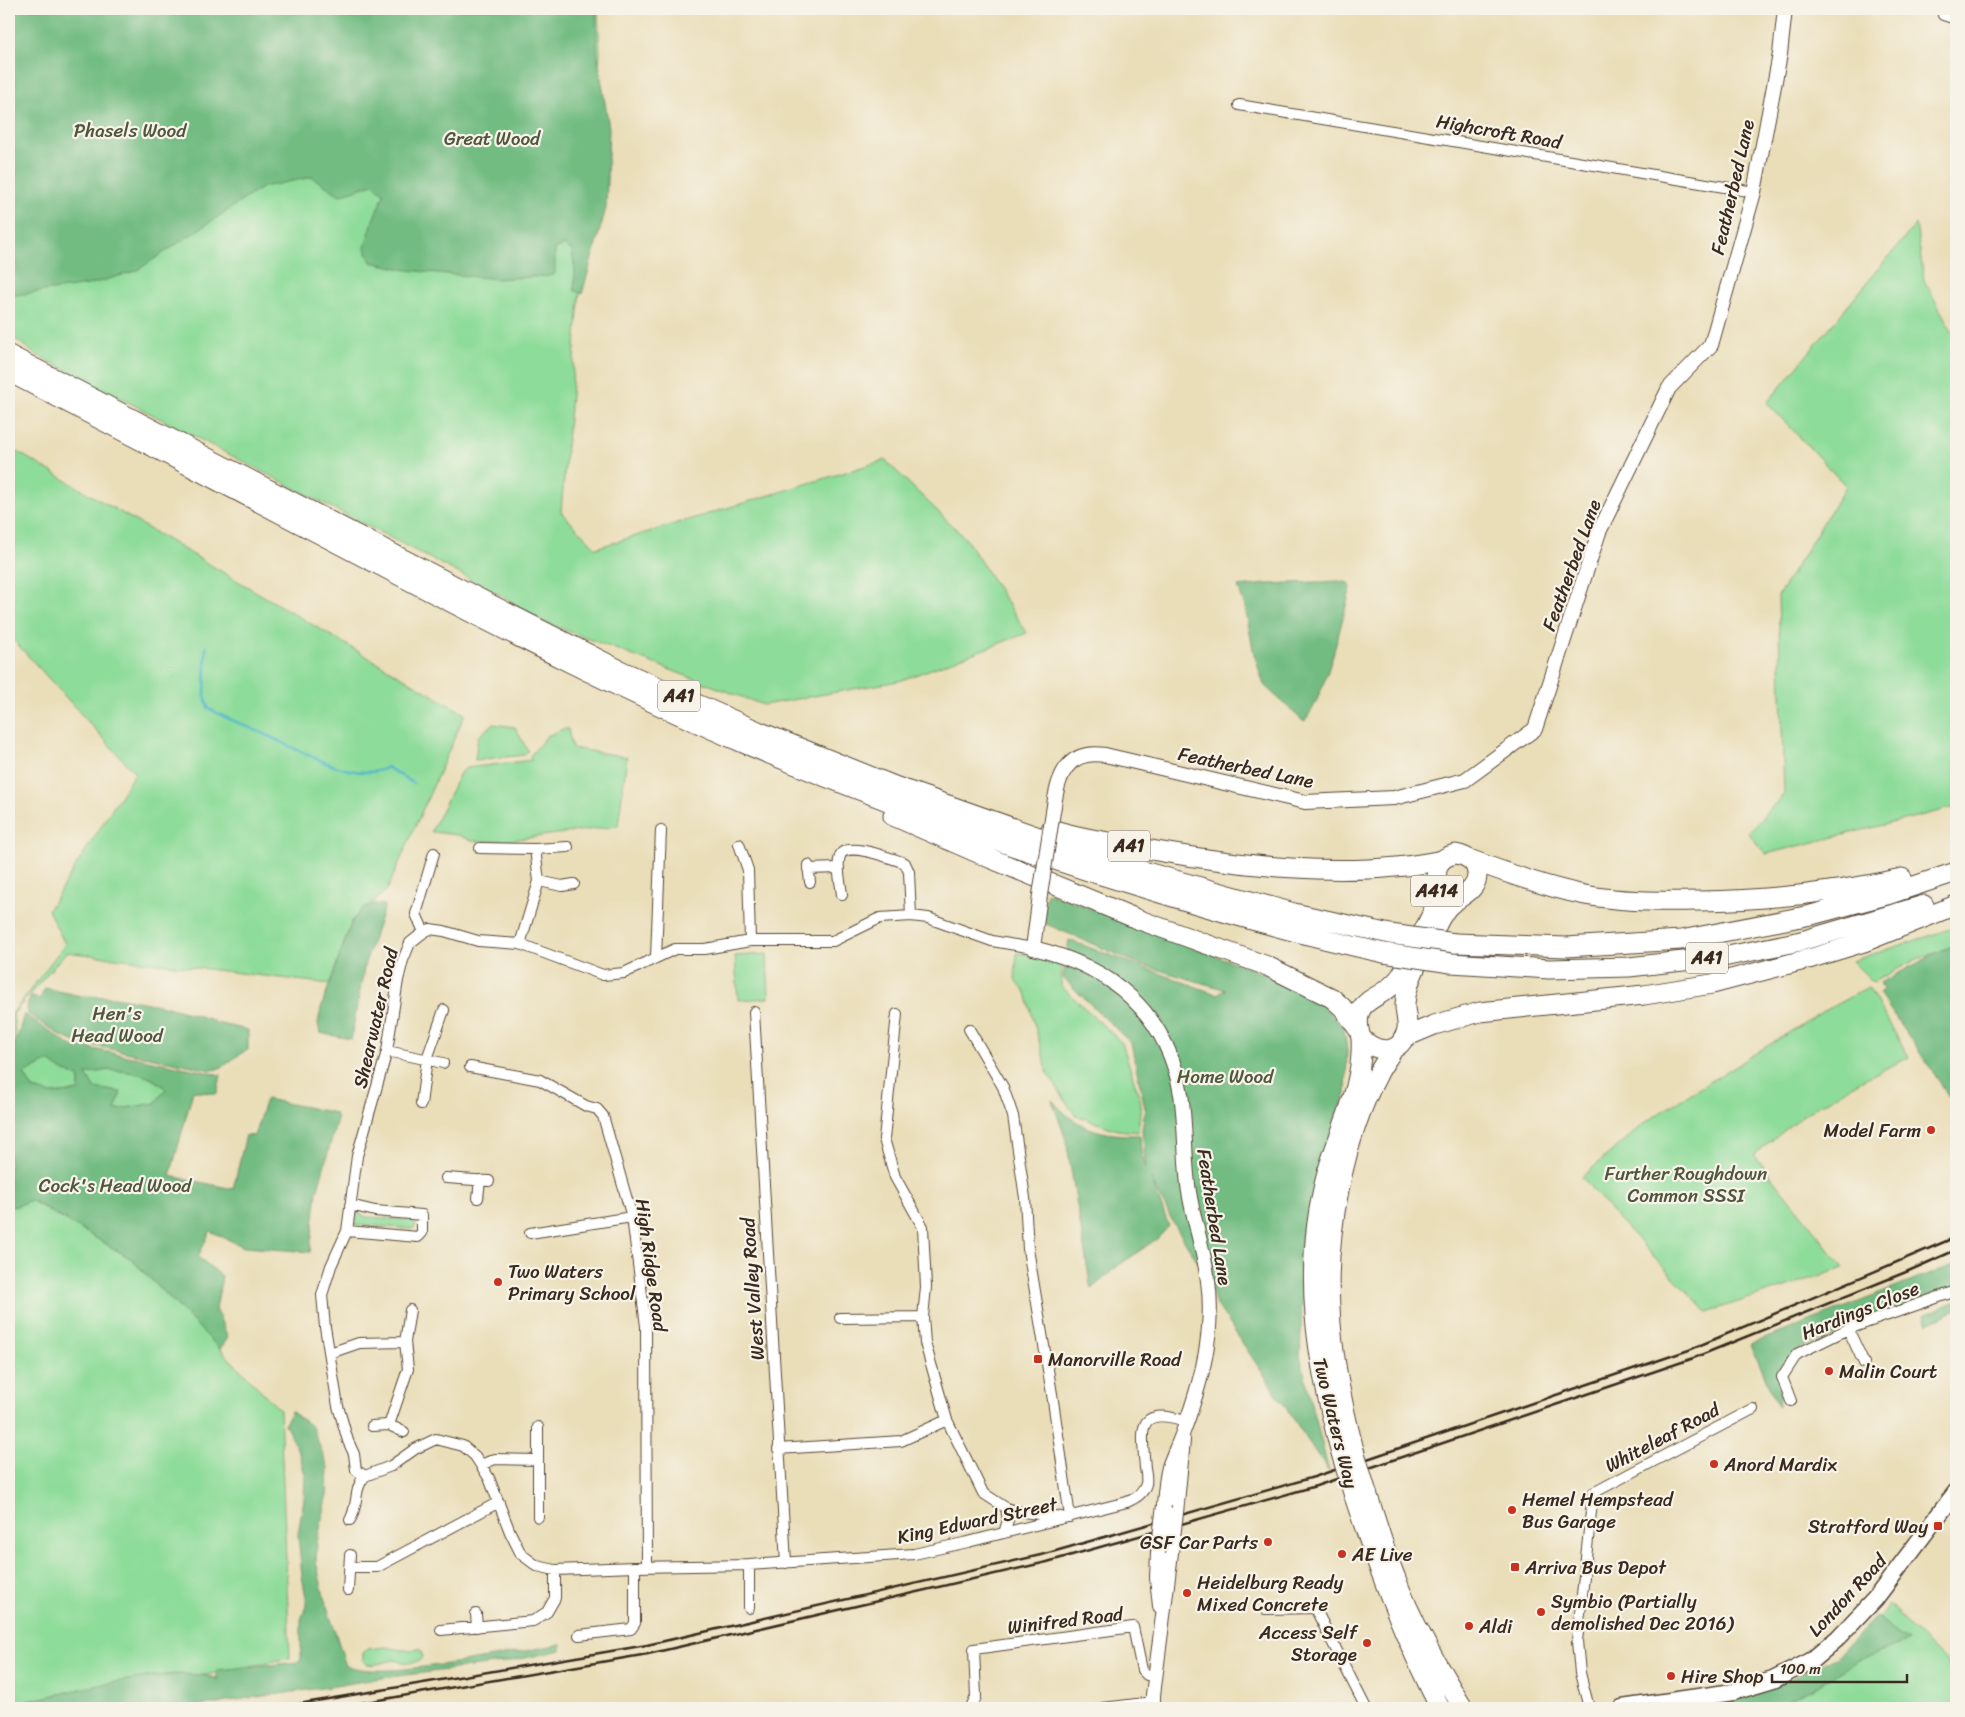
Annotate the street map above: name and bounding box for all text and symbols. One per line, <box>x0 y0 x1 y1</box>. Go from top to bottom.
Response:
street label: Highcroft Road <box>1434 104 1566 159</box>
park label: Phasels Wood <box>74 114 187 147</box>
street label: Featherbed Lane <box>1701 116 1764 258</box>
park label: Great Wood <box>444 122 542 155</box>
street label: Featherbed Lane <box>1532 495 1611 636</box>
road number: A41 <box>658 680 700 711</box>
street label: Featherbed Lane <box>1175 737 1317 798</box>
road number: A41 <box>1108 830 1150 861</box>
road number: A414 <box>1411 876 1463 906</box>
road number: A41 <box>1686 942 1728 974</box>
street label: Shearwater Road <box>343 943 408 1092</box>
park label: Hen's Head Wood <box>71 997 164 1052</box>
park label: Home Wood <box>1177 1060 1274 1093</box>
place label: Model Farm <box>1823 1114 1921 1147</box>
marker: Model Farm <box>1925 1124 1937 1136</box>
street label: Featherbed Lane <box>1187 1146 1242 1288</box>
park label: Further Roughdown Common SSSI <box>1605 1157 1767 1212</box>
park label: Cock's Head Wood <box>39 1169 192 1202</box>
street label: High Ridge Road <box>626 1196 677 1335</box>
street label: West Valley Road <box>731 1215 774 1361</box>
place label: Two Waters Primary School <box>508 1255 636 1310</box>
street label: Hardings Close <box>1796 1272 1925 1349</box>
marker: Two Waters Primary School <box>492 1276 504 1288</box>
place label: Manorville Road <box>1048 1343 1183 1376</box>
marker: Manorville Road <box>1032 1353 1044 1365</box>
street label: Two Waters Way <box>1303 1354 1368 1492</box>
place label: Malin Court <box>1839 1355 1937 1388</box>
marker: Malin Court <box>1823 1365 1835 1377</box>
street label: Whiteleaf Road <box>1599 1393 1727 1482</box>
place label: Anord Mardix <box>1723 1448 1837 1481</box>
marker: Anord Mardix <box>1708 1458 1720 1470</box>
place label: Hemel Hempstead Bus Garage <box>1522 1483 1675 1538</box>
street label: King Edward Street <box>894 1487 1061 1554</box>
marker: Hemel Hempstead Bus Garage <box>1506 1504 1518 1516</box>
place label: Stratford Way <box>1808 1510 1928 1543</box>
marker: Stratford Way <box>1932 1520 1944 1532</box>
place label: GSF Car Parts <box>1140 1526 1258 1559</box>
marker: GSF Car Parts <box>1262 1536 1274 1548</box>
place label: AE Live <box>1351 1538 1413 1571</box>
street label: London Road <box>1800 1545 1896 1645</box>
marker: AE Live <box>1336 1548 1348 1560</box>
place label: Arriva Bus Depot <box>1524 1551 1667 1584</box>
marker: Arriva Bus Depot <box>1509 1561 1521 1573</box>
place label: Heidelburg Ready Mixed Concrete <box>1197 1566 1344 1621</box>
place label: Symbio (Partially demolished Dec 2016) <box>1551 1585 1735 1640</box>
marker: Heidelburg Ready Mixed Concrete <box>1181 1587 1193 1599</box>
street label: Winifred Road <box>1005 1597 1126 1644</box>
marker: Symbio (Partially demolished Dec 2016) <box>1535 1606 1547 1618</box>
place label: Aldi <box>1478 1610 1513 1643</box>
place label: Access Self Storage <box>1258 1616 1359 1671</box>
marker: Aldi <box>1463 1620 1475 1632</box>
marker: Access Self Storage <box>1361 1637 1373 1649</box>
scale bar <box>1772 1652 1908 1684</box>
text: 100 m <box>1780 1656 1821 1682</box>
place label: Hire Shop <box>1681 1660 1764 1693</box>
marker: Hire Shop <box>1665 1670 1677 1682</box>

